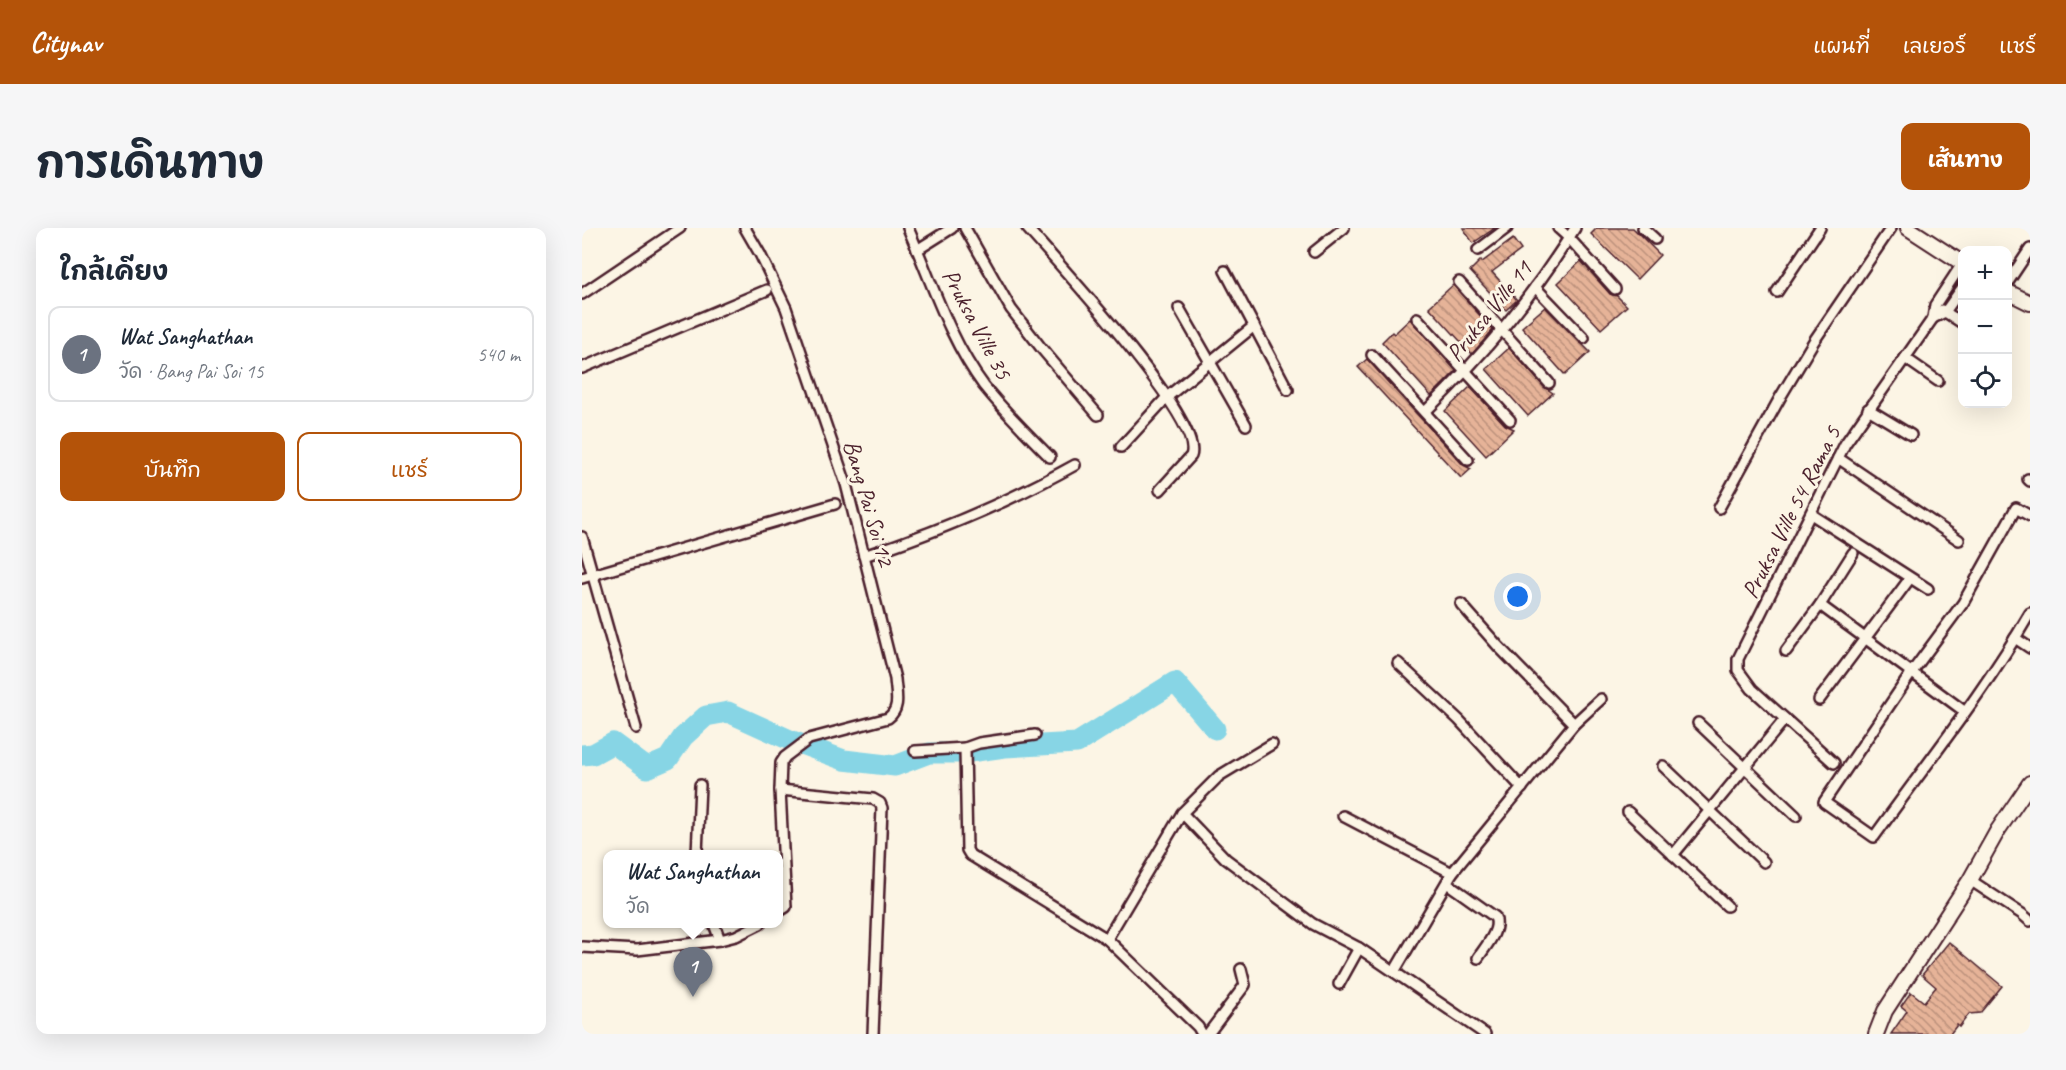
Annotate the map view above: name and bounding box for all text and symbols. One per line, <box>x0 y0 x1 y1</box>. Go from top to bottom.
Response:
text: Citynav <box>30 25 101 60</box>
text: แผนที่ <box>1813 33 1870 59</box>
text: เลเยอร์ <box>1903 33 1966 59</box>
text: แชร์ <box>1999 33 2036 59</box>
button: เส้นทาง <box>1901 123 2030 190</box>
text: การเดินทาง <box>36 137 264 190</box>
map controls <box>1958 246 2012 408</box>
button: + <box>1958 246 2012 300</box>
street label: Pruksa Ville 11 <box>1439 254 1539 367</box>
text: ใกล้เคียง <box>60 255 168 288</box>
street label: Pruksa Ville 35 <box>935 264 1019 385</box>
button: − <box>1958 300 2012 354</box>
text: Wat Sanghathan <box>119 323 252 351</box>
text: 1 <box>77 342 86 367</box>
text: 540 m <box>477 342 520 367</box>
button: locate <box>1958 354 2012 408</box>
text: วัด · Bang Pai Soi 15 <box>119 359 263 384</box>
street label: Pruksa Ville 54 Rama 5 <box>1735 420 1848 603</box>
button: บันทึก <box>60 432 285 501</box>
button: แชร์ <box>297 432 522 501</box>
street label: Bang Pai Soi 12 <box>837 437 902 571</box>
your location <box>1503 582 1532 611</box>
popup <box>603 850 783 928</box>
text: Wat Sanghathan <box>626 858 760 886</box>
text: วัด <box>626 894 650 919</box>
pin: 1 <box>674 948 712 997</box>

